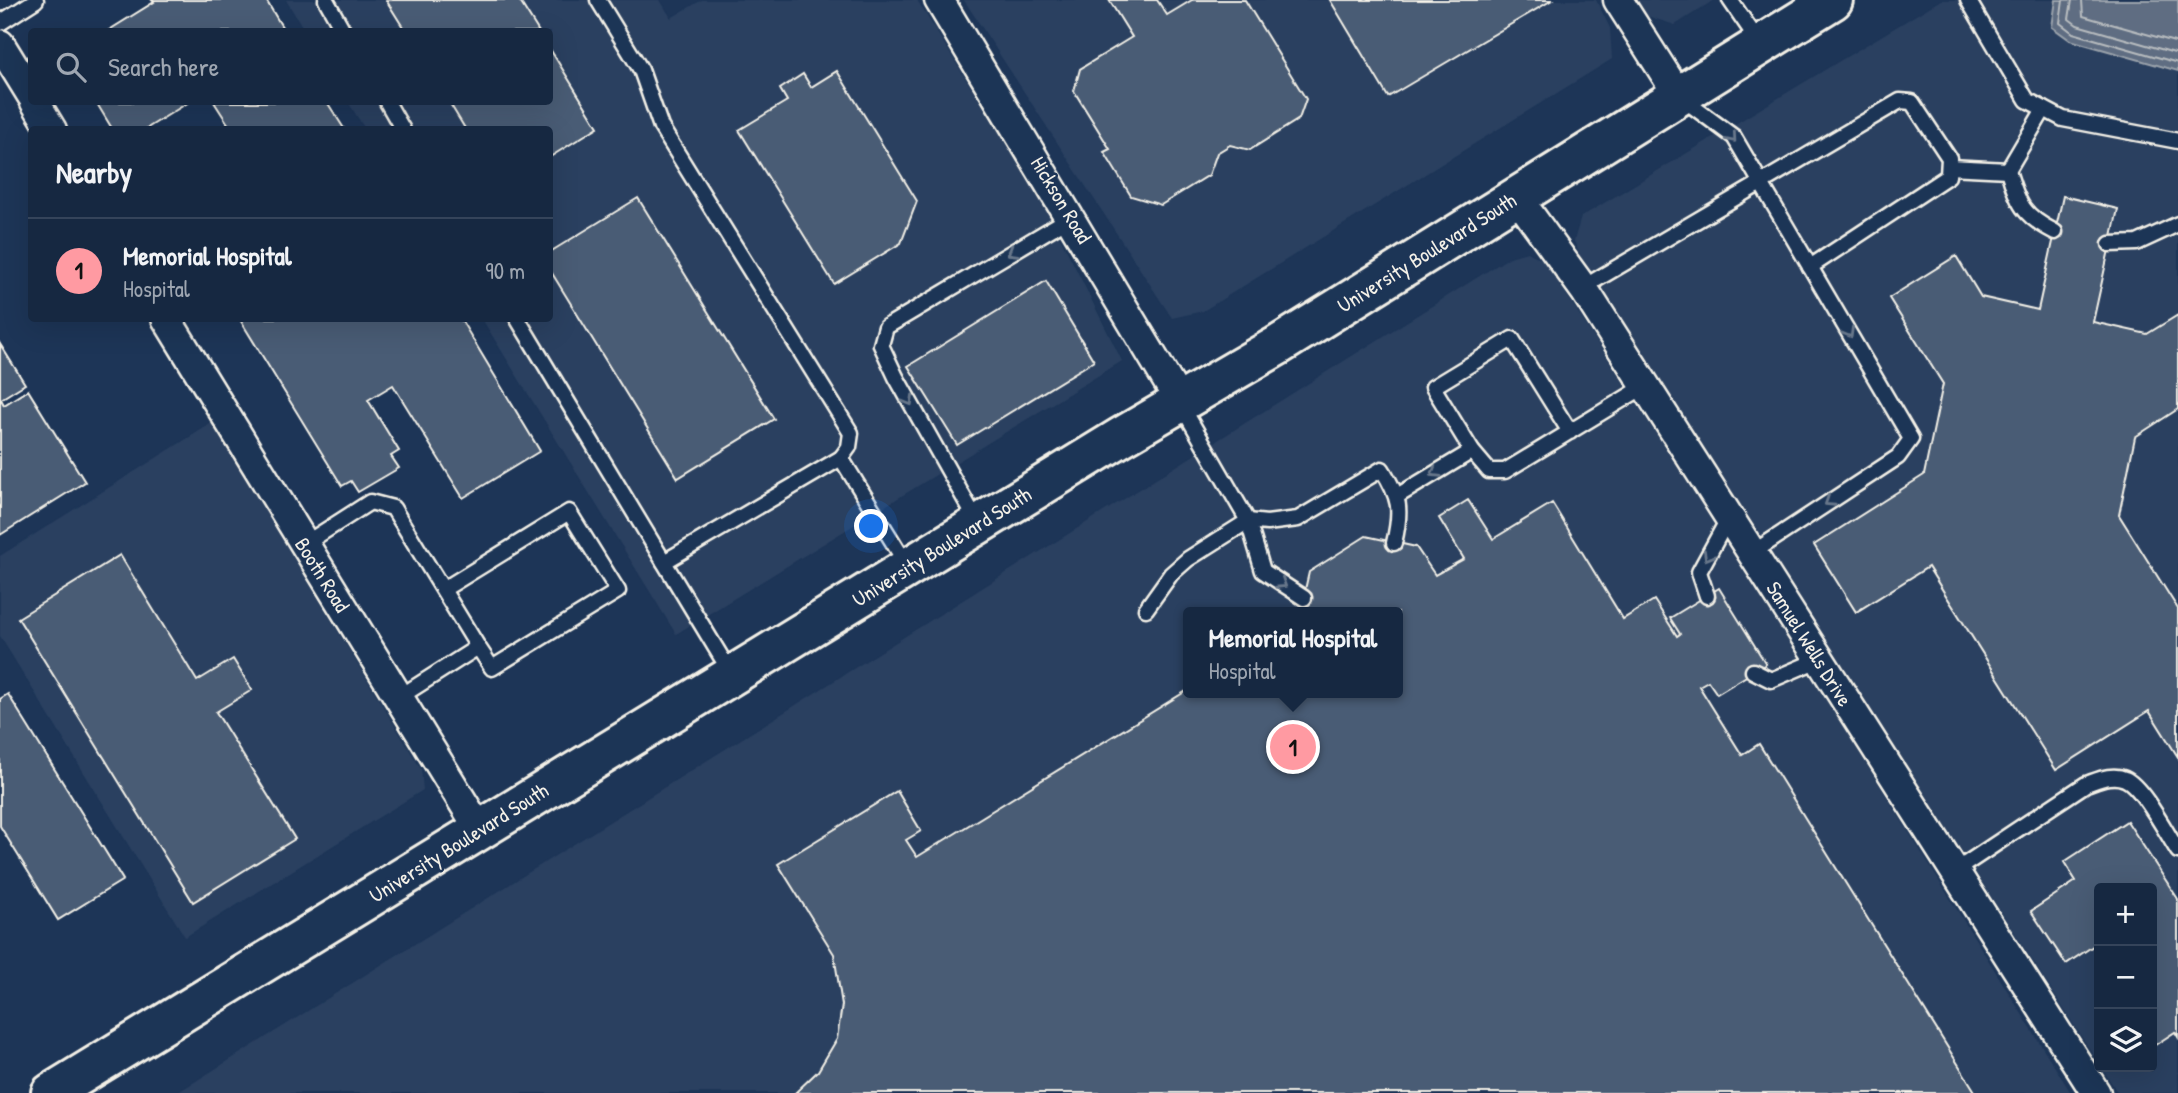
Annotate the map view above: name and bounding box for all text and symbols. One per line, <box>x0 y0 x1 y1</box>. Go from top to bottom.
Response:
search box <box>28 28 553 105</box>
icon: search <box>52 48 90 86</box>
text: Search here <box>108 49 219 84</box>
one-way arrow <box>1724 130 1736 143</box>
street label: Hickson Road <box>1024 151 1099 249</box>
text: Nearby <box>56 152 132 192</box>
street label: University Boulevard South <box>1332 186 1522 319</box>
text: Memorial Hospital <box>123 238 292 273</box>
one-way arrow <box>1007 243 1020 256</box>
text: 1 <box>75 255 83 286</box>
text: 90 m <box>485 255 525 286</box>
text: Hospital <box>123 273 190 304</box>
one-way arrow <box>1841 325 1854 338</box>
one-way arrow <box>901 393 914 406</box>
one-way arrow <box>1430 464 1443 477</box>
street label: University Boulevard South <box>847 480 1037 613</box>
one-way arrow <box>1824 494 1837 506</box>
your location <box>854 509 888 543</box>
street label: Booth Road <box>288 532 357 618</box>
one-way arrow <box>1703 548 1716 561</box>
one-way arrow <box>1274 575 1287 588</box>
street label: Samuel Wells Drive <box>1759 576 1859 712</box>
popup <box>1183 607 1403 698</box>
text: Memorial Hospital <box>1209 620 1377 655</box>
text: Hospital <box>1209 655 1276 686</box>
pin: 1 <box>1270 721 1316 773</box>
street label: University Boulevard South <box>364 776 554 909</box>
map controls <box>2094 883 2157 1072</box>
button: + <box>2094 883 2157 946</box>
button: − <box>2094 946 2157 1009</box>
button: layers <box>2094 1009 2157 1072</box>

